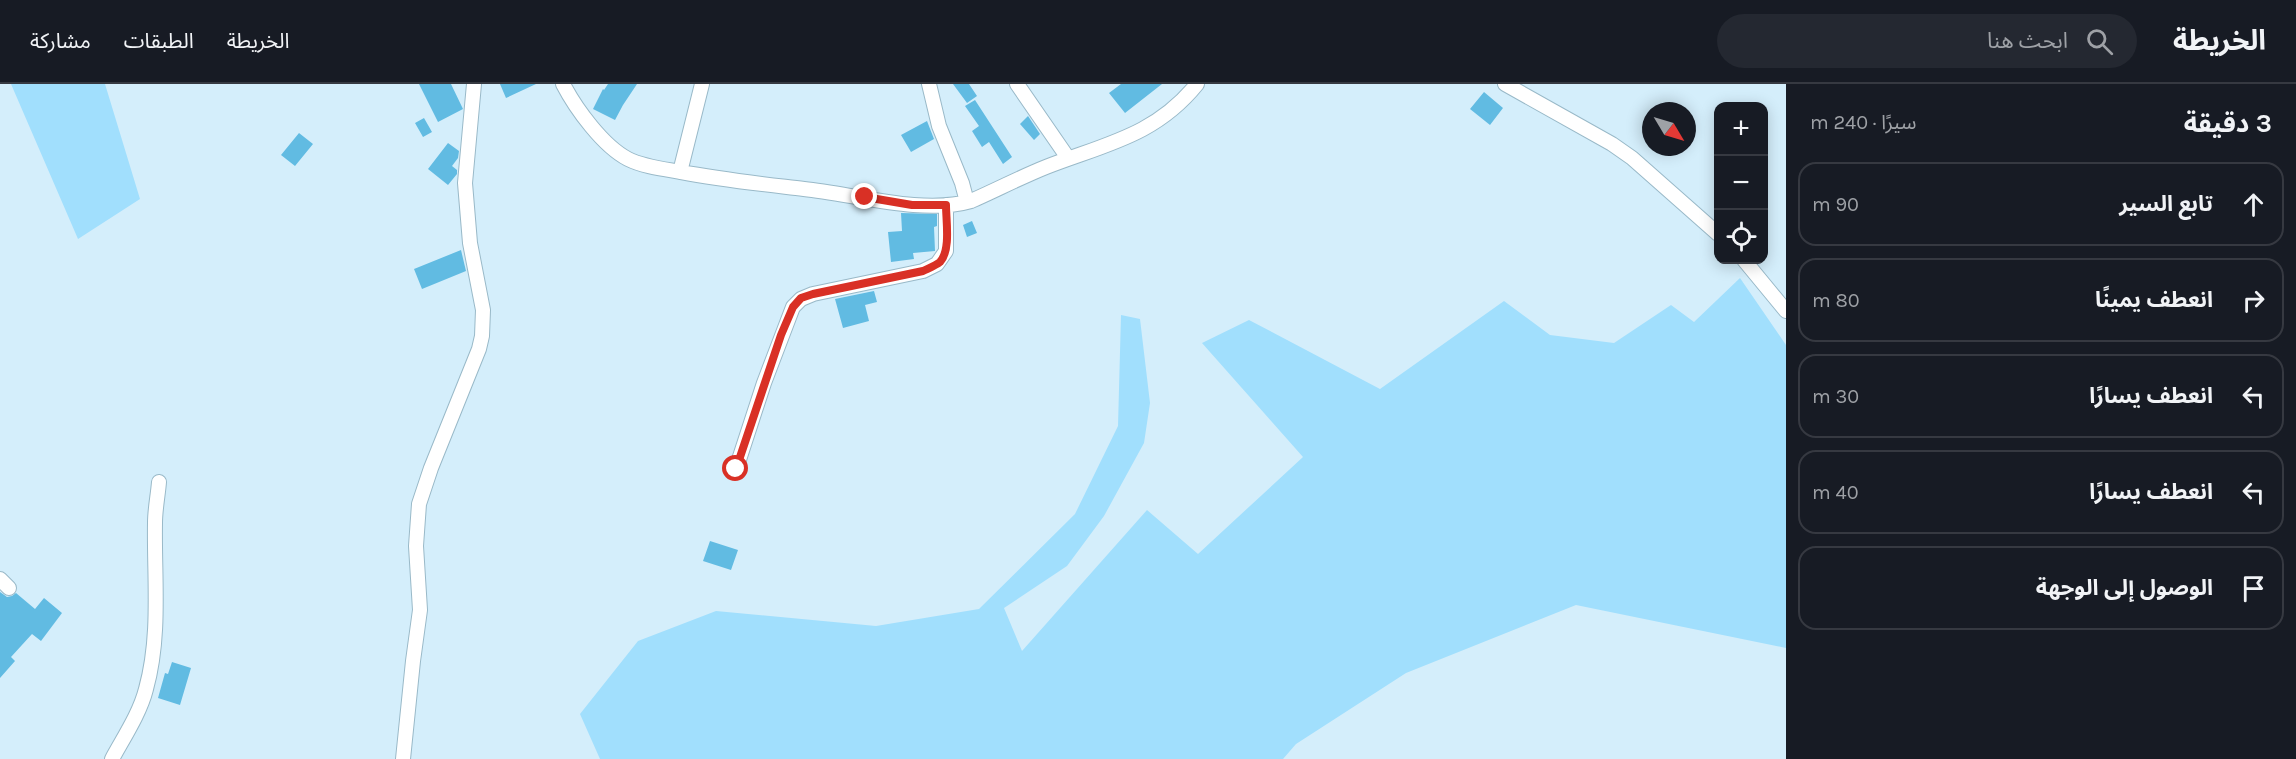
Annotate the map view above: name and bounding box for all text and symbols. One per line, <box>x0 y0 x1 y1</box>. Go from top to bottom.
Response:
search box <box>1717 14 2137 68</box>
text: الخريطة <box>2173 24 2266 57</box>
icon: search <box>2083 25 2116 58</box>
text: ابحث هنا <box>1987 28 2068 54</box>
text: مشاركة <box>30 29 91 53</box>
text: الطبقات <box>124 29 194 53</box>
text: الخريطة <box>227 29 290 53</box>
north arrow <box>1642 102 1696 156</box>
map controls <box>1714 102 1768 264</box>
button: + <box>1714 102 1768 156</box>
text: 3 دقيقة <box>2184 108 2272 139</box>
text: سيرًا · 240 m <box>1810 111 1917 134</box>
button: − <box>1714 156 1768 210</box>
route end <box>851 183 877 209</box>
icon: ahead <box>2237 188 2270 221</box>
text: تابع السير <box>2119 191 2213 217</box>
text: 90 m <box>1812 193 1859 216</box>
button: locate <box>1714 210 1768 264</box>
icon: right <box>2237 284 2270 317</box>
text: انعطف يمينًا <box>2095 287 2213 313</box>
text: 80 m <box>1812 289 1860 312</box>
icon: left <box>2237 380 2270 413</box>
text: انعطف يسارًا <box>2089 383 2213 409</box>
text: 30 m <box>1812 385 1859 408</box>
route start <box>722 455 748 481</box>
icon: left <box>2237 476 2270 509</box>
text: انعطف يسارًا <box>2089 479 2213 505</box>
text: 40 m <box>1812 481 1859 504</box>
icon: arrive <box>2237 572 2270 605</box>
text: الوصول إلى الوجهة <box>2036 575 2213 601</box>

